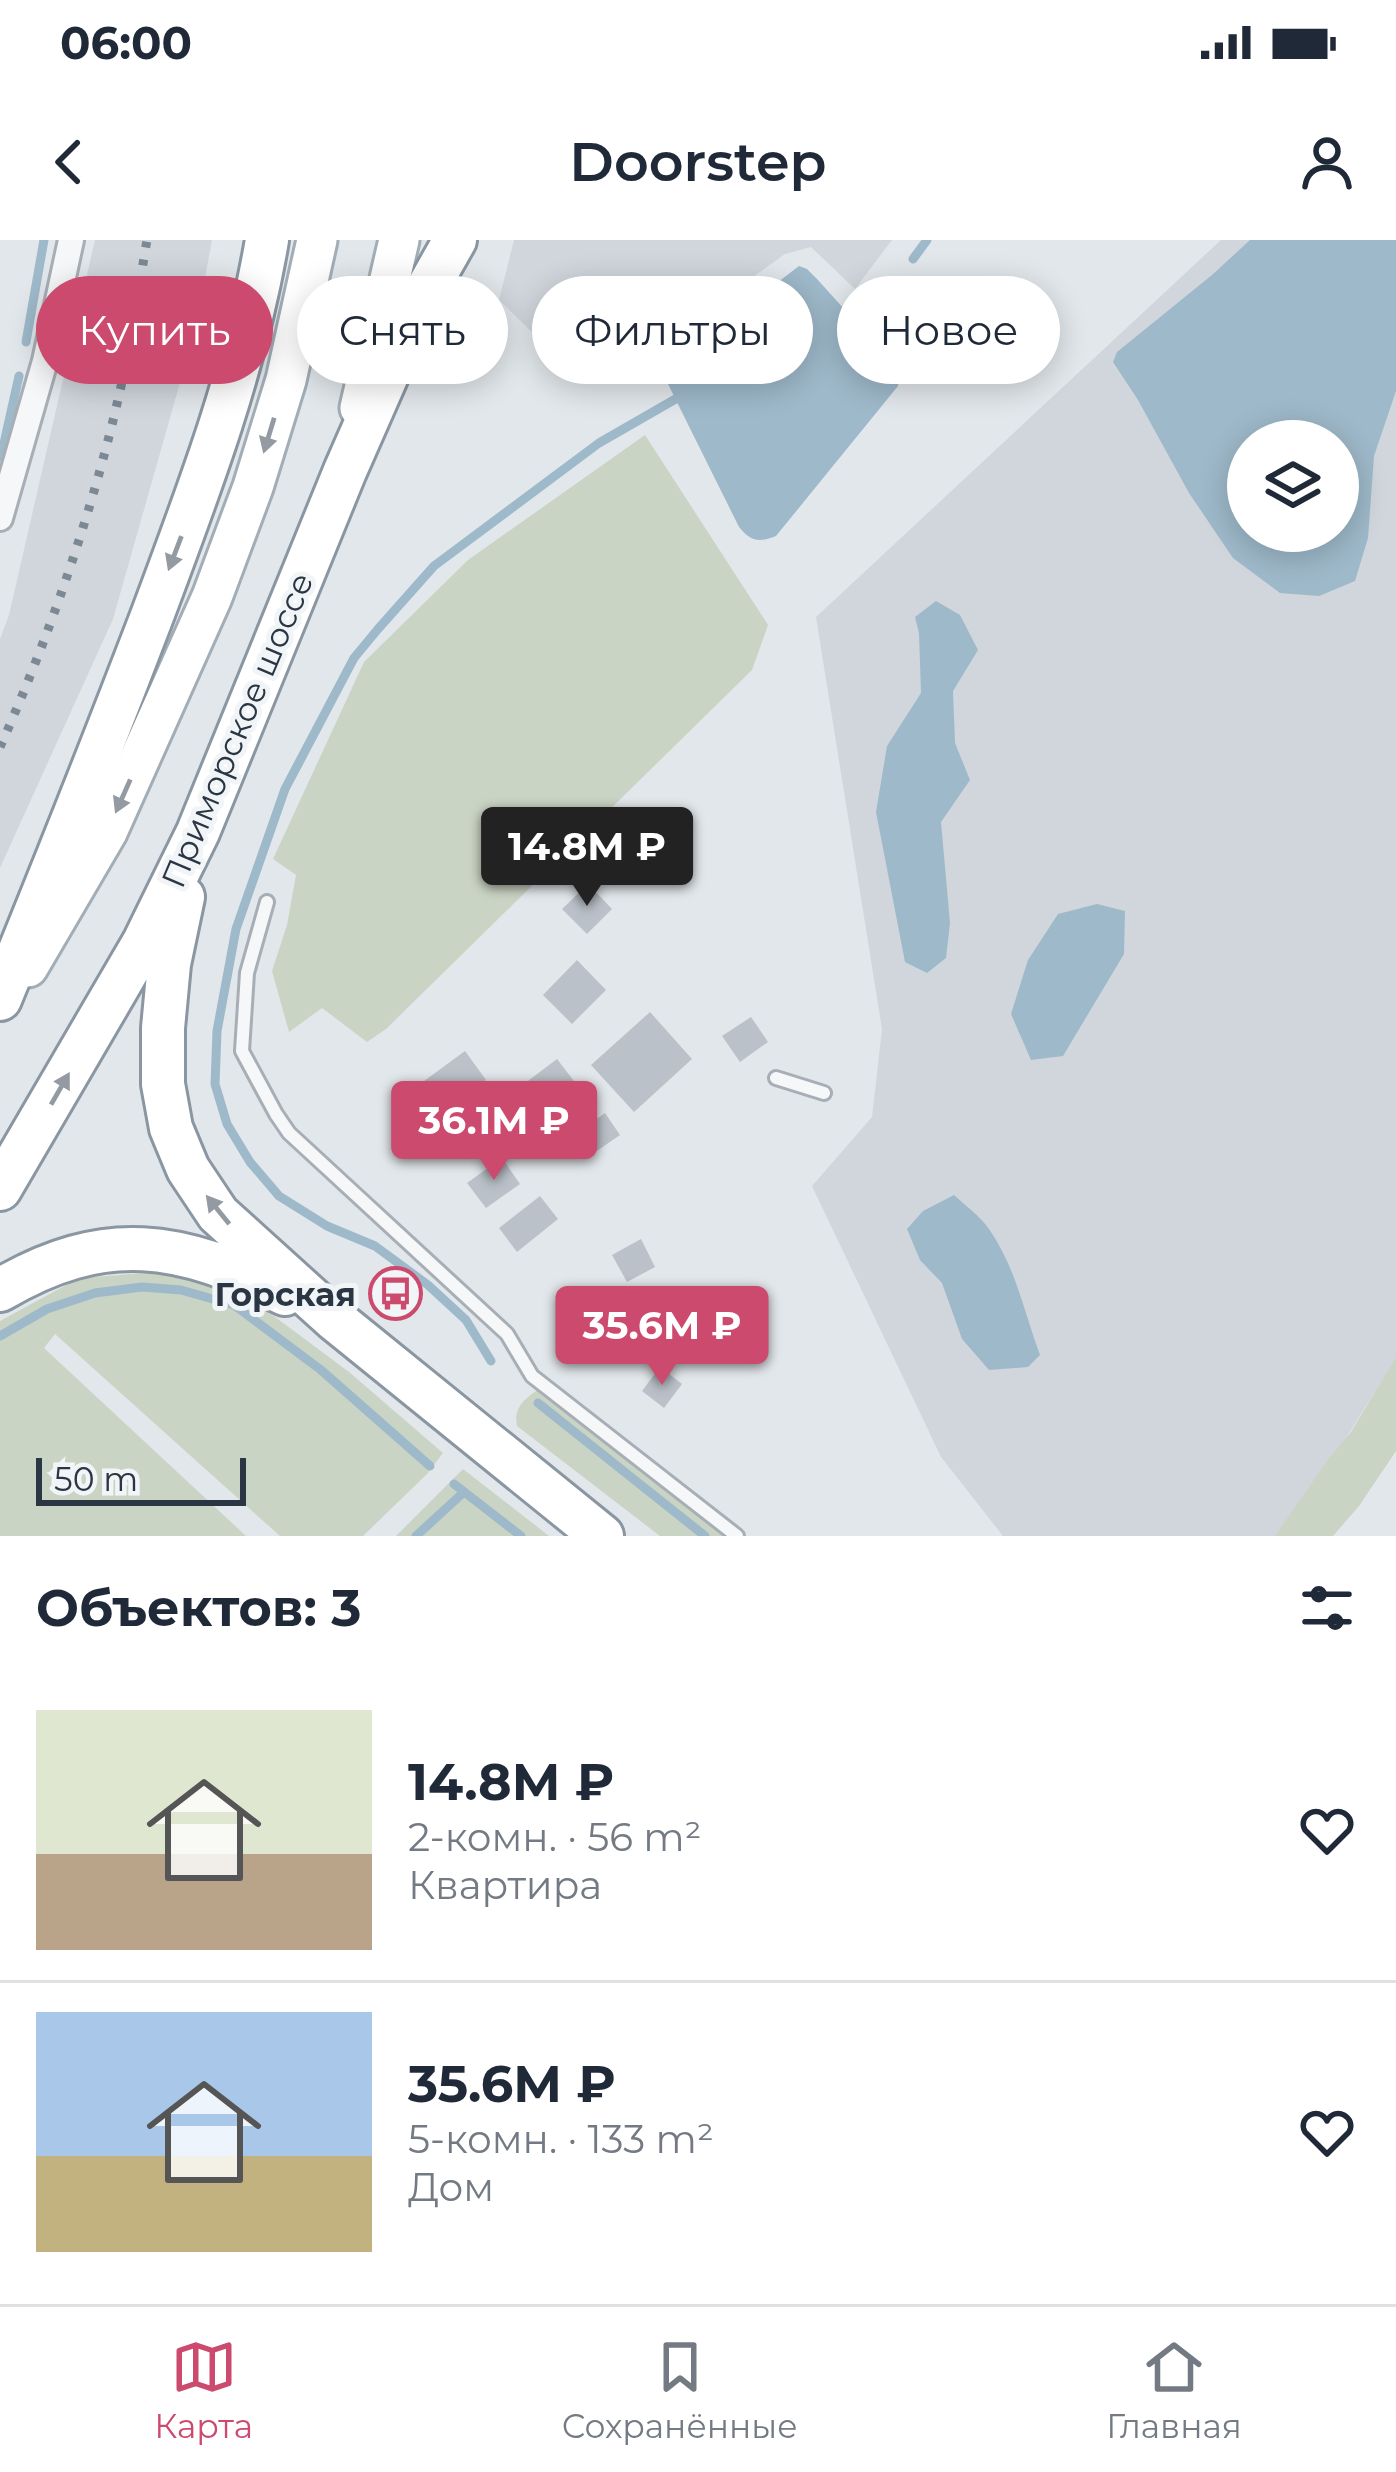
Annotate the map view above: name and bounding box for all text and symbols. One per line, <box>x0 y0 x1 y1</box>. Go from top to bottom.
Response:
text: 06:00 <box>60 15 192 70</box>
icon: back <box>36 129 102 195</box>
text: Doorstep <box>569 129 827 195</box>
icon: person <box>1294 129 1360 195</box>
chip: Купить <box>36 276 273 384</box>
chip: Снять <box>297 276 508 384</box>
chip: Фильтры <box>532 276 813 384</box>
chip: Новое <box>837 276 1060 384</box>
one-way arrow <box>259 417 277 454</box>
map controls <box>1227 420 1359 552</box>
button: layers <box>1227 420 1359 552</box>
one-way arrow <box>165 536 184 572</box>
street label: Приморское шоссе <box>153 567 321 893</box>
one-way arrow <box>113 779 133 814</box>
pin: 14.8M ₽ <box>476 807 698 909</box>
text: 14.8M ₽ <box>508 822 666 870</box>
one-way arrow <box>49 1072 70 1105</box>
pin: 36.1M ₽ <box>383 1081 605 1183</box>
text: 36.1M ₽ <box>418 1096 570 1144</box>
one-way arrow <box>206 1195 231 1226</box>
bus stop icon: Горская <box>367 1266 423 1322</box>
place label: Горская <box>215 1274 356 1314</box>
pin: 35.6M ₽ <box>551 1286 773 1388</box>
text: 35.6M ₽ <box>583 1301 742 1349</box>
scale bar <box>36 1452 246 1505</box>
text: 50 m <box>54 1459 138 1499</box>
icon: filters <box>1294 1575 1360 1641</box>
text: Объектов: 3 <box>36 1577 362 1639</box>
text: 14.8M ₽ <box>408 1751 614 1813</box>
icon: home <box>132 1758 276 1902</box>
icon: heart <box>1294 1797 1360 1863</box>
text: 2-комн. · 56 m² <box>408 1813 701 1861</box>
text: Квартира <box>408 1861 602 1909</box>
text: 35.6M ₽ <box>408 2053 616 2115</box>
icon: home <box>132 2060 276 2204</box>
icon: heart <box>1294 2099 1360 2165</box>
text: 5-комн. · 133 m² <box>408 2115 714 2163</box>
text: Дом <box>408 2163 494 2211</box>
tab: Карта <box>154 2334 253 2446</box>
tab: Сохранённые <box>562 2334 798 2446</box>
tab: Главная <box>1106 2334 1242 2446</box>

